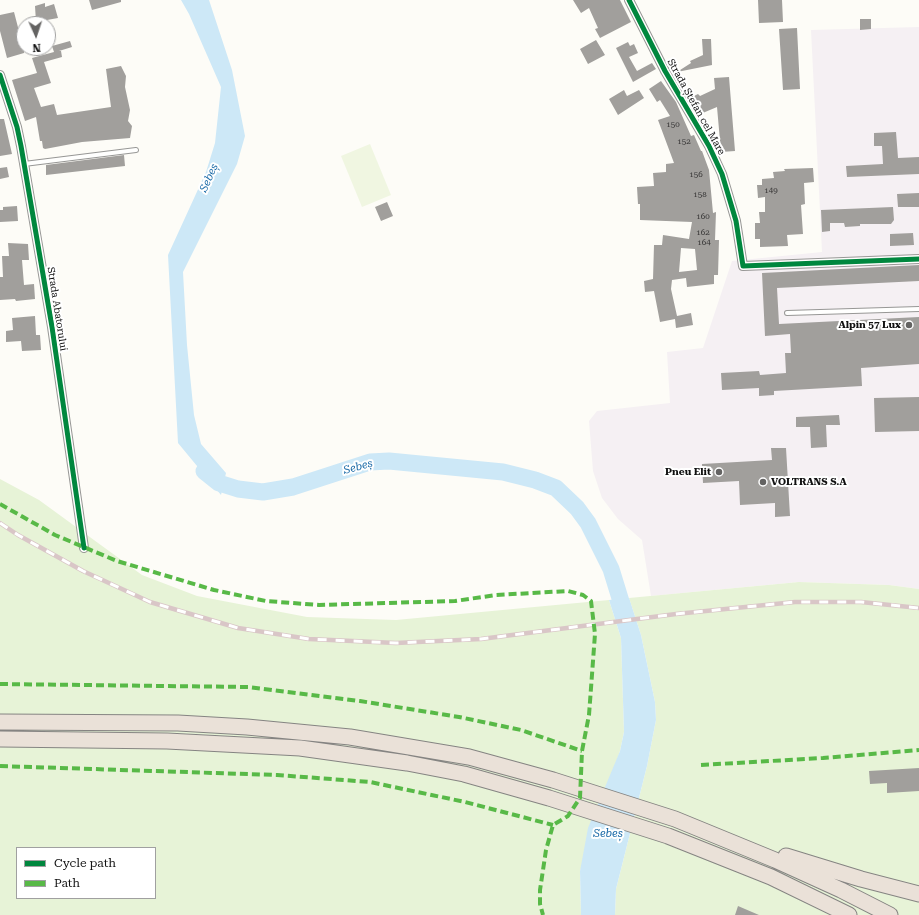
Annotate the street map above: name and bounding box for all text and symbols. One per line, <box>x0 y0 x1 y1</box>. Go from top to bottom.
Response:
north arrow <box>16 16 56 56</box>
text: N <box>32 41 41 54</box>
street label: Strada Ștefan cel Mare <box>665 57 727 157</box>
house number: 150 <box>666 120 680 130</box>
house number: 152 <box>677 137 691 147</box>
water label: Sebeș <box>197 162 221 194</box>
house number: 156 <box>689 170 703 180</box>
house number: 149 <box>764 186 778 196</box>
house number: 158 <box>693 190 707 200</box>
house number: 160 <box>696 212 710 222</box>
house number: 162 <box>696 228 710 238</box>
house number: 164 <box>697 238 711 248</box>
street label: Strada Abatorului <box>44 266 70 352</box>
place label: Alpin 57 Lux <box>838 319 901 331</box>
marker: Alpin 57 Lux <box>904 320 914 330</box>
water label: Sebeș <box>342 457 374 477</box>
place label: Pneu Elit <box>665 466 711 478</box>
marker: Pneu Elit <box>714 467 724 477</box>
place label: VOLTRANS S.A <box>771 476 847 488</box>
marker: VOLTRANS S.A <box>758 477 768 487</box>
water label: Sebeș <box>593 827 623 841</box>
legend <box>16 847 156 899</box>
text: Cycle path <box>54 856 116 870</box>
text: Path <box>54 876 80 890</box>

